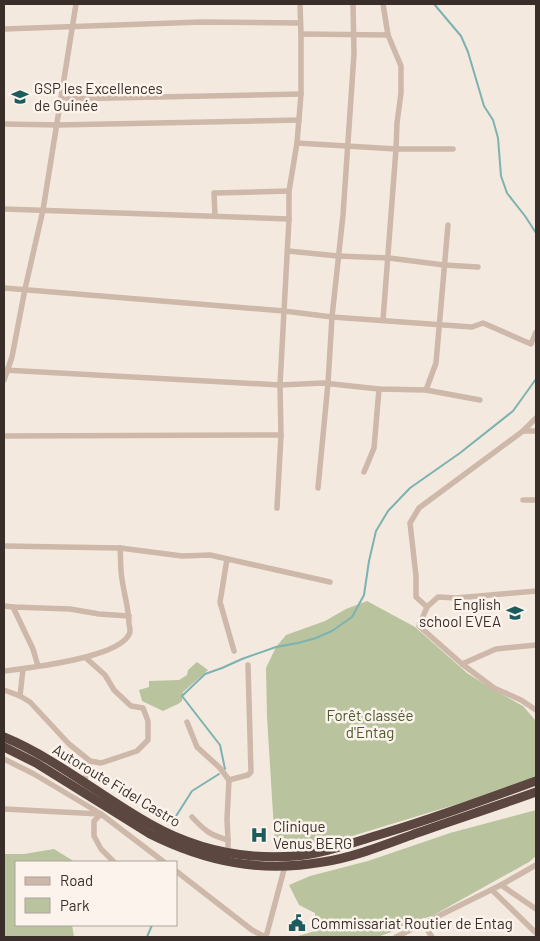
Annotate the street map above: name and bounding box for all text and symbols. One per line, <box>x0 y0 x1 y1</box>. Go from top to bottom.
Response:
place label: GSP les Excellences de Guinée <box>34 79 163 114</box>
school or university icon: GSP les Excellences de Guinée <box>10 87 30 107</box>
place label: English school EVEA <box>419 595 501 630</box>
school or university icon: English school EVEA <box>505 603 525 623</box>
park label: Forêt classée d'Entag <box>327 706 413 741</box>
street label: Autoroute Fidel Castro <box>50 740 184 830</box>
place label: Clinique Venus BERG <box>273 817 352 852</box>
hospital icon: Clinique Venus BERG <box>249 825 269 845</box>
legend <box>15 861 178 926</box>
text: Road <box>60 871 93 889</box>
text: Park <box>60 896 90 914</box>
public building icon: Commissariat Routier de Entag <box>287 913 307 933</box>
place label: Commissariat Routier de Entag <box>311 914 513 932</box>

